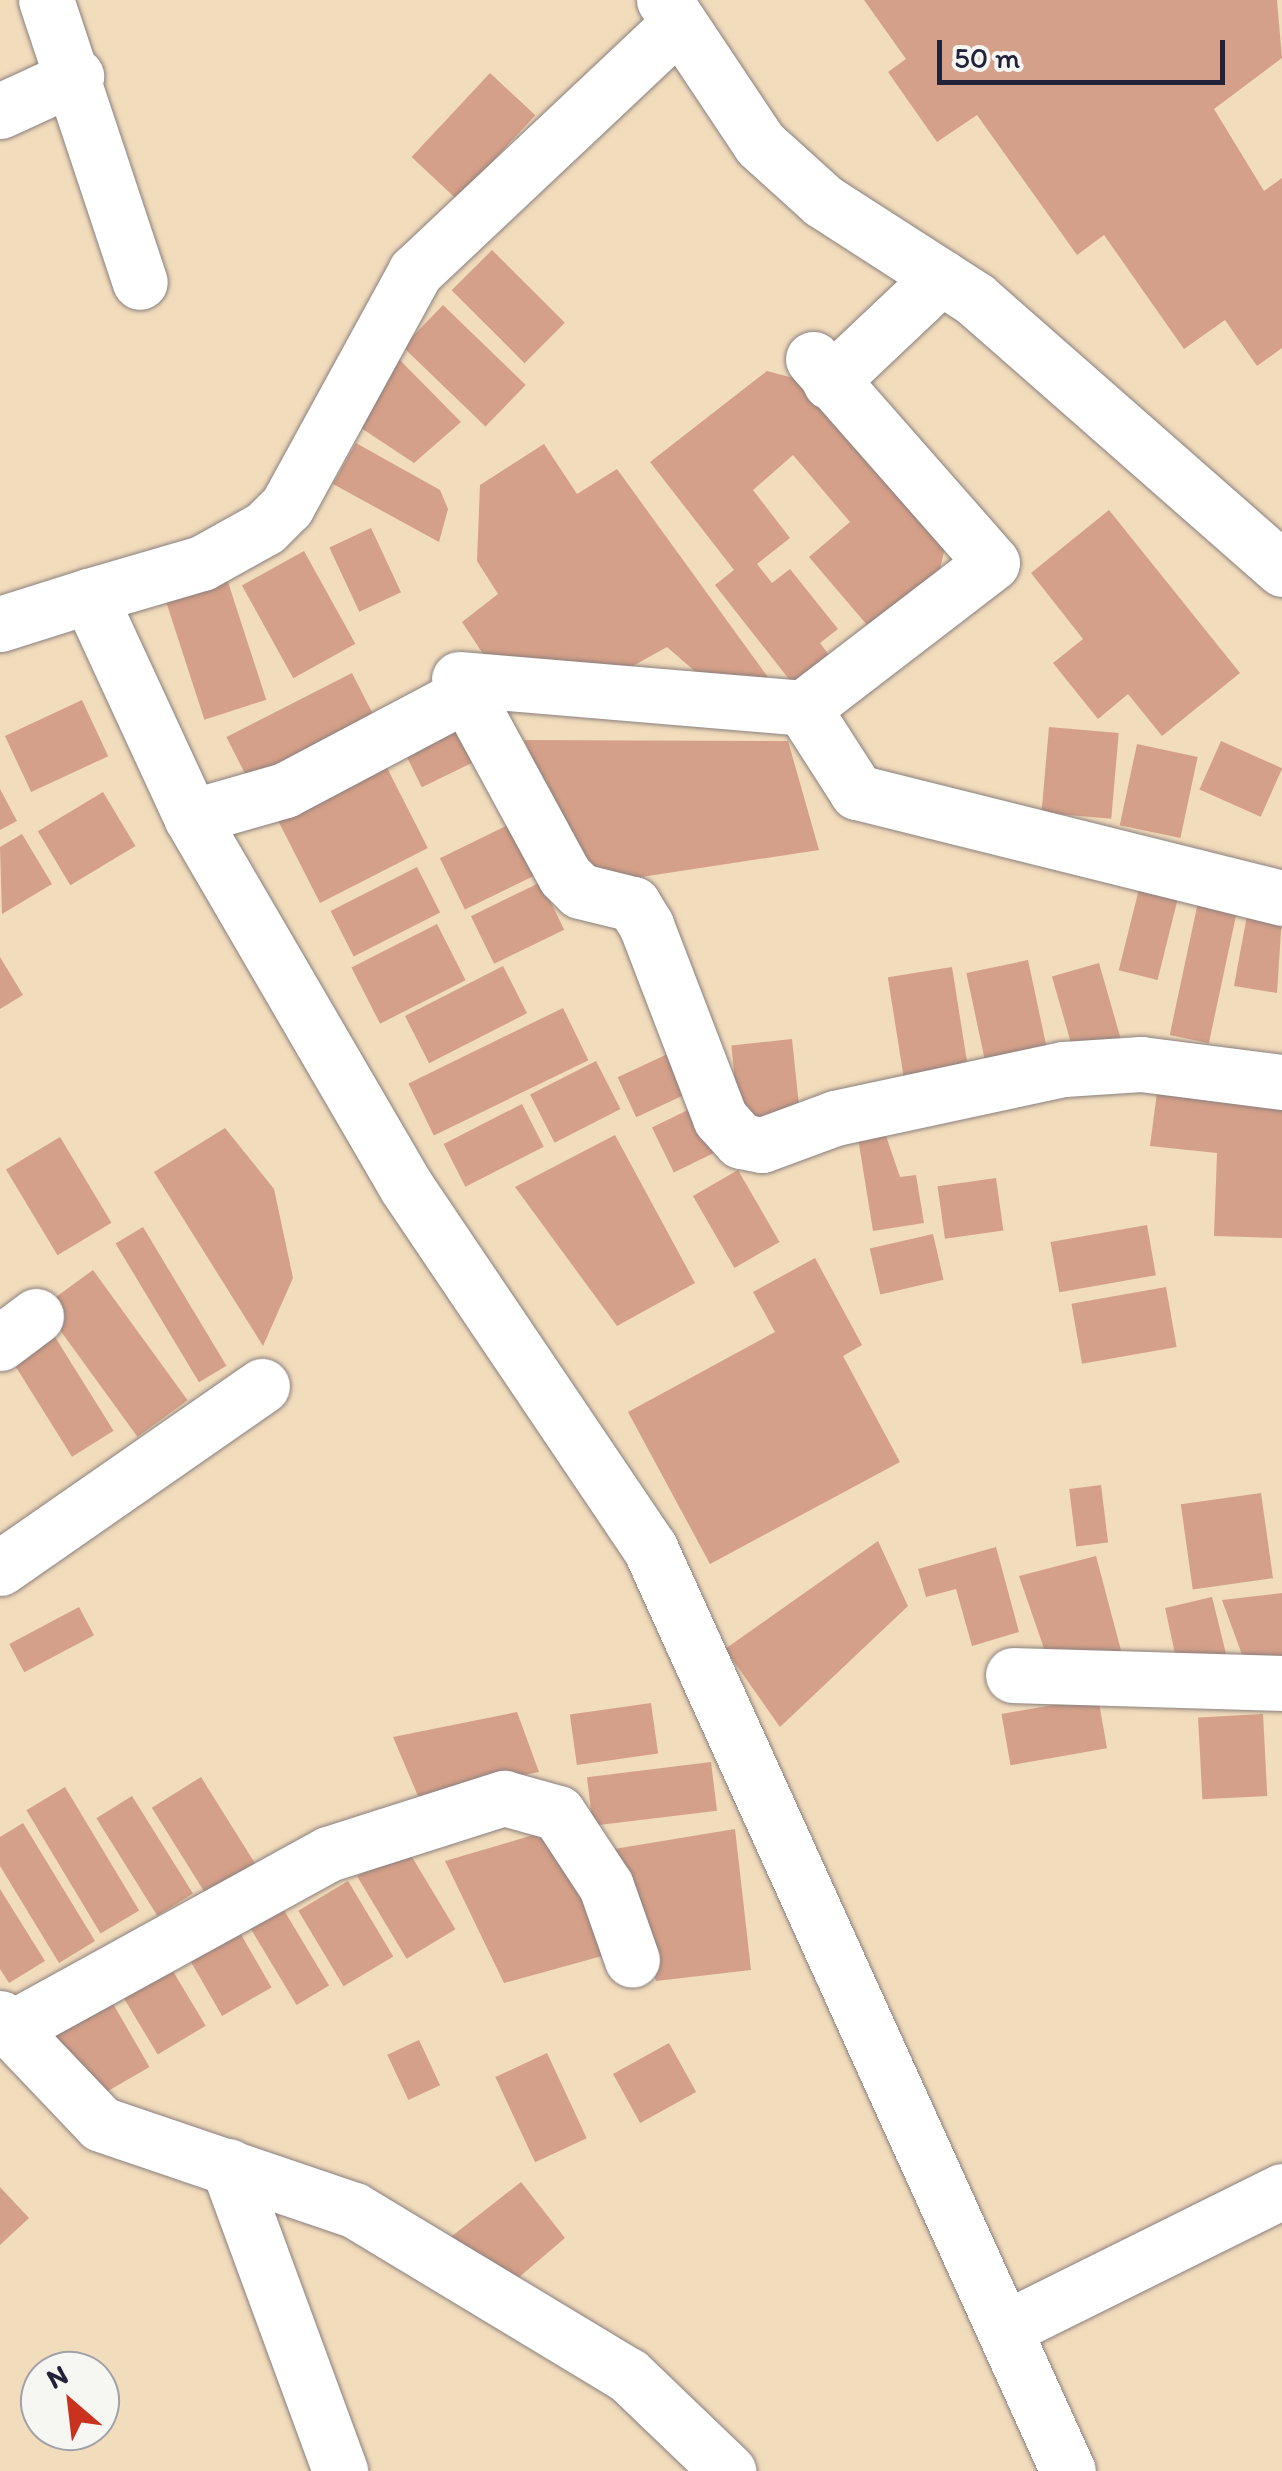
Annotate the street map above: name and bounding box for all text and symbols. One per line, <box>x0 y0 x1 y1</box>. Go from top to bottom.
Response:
scale bar <box>942 20 1230 82</box>
text: 50 m <box>954 39 1020 76</box>
north arrow <box>20 2351 120 2451</box>
text: N <box>41 2357 73 2396</box>

